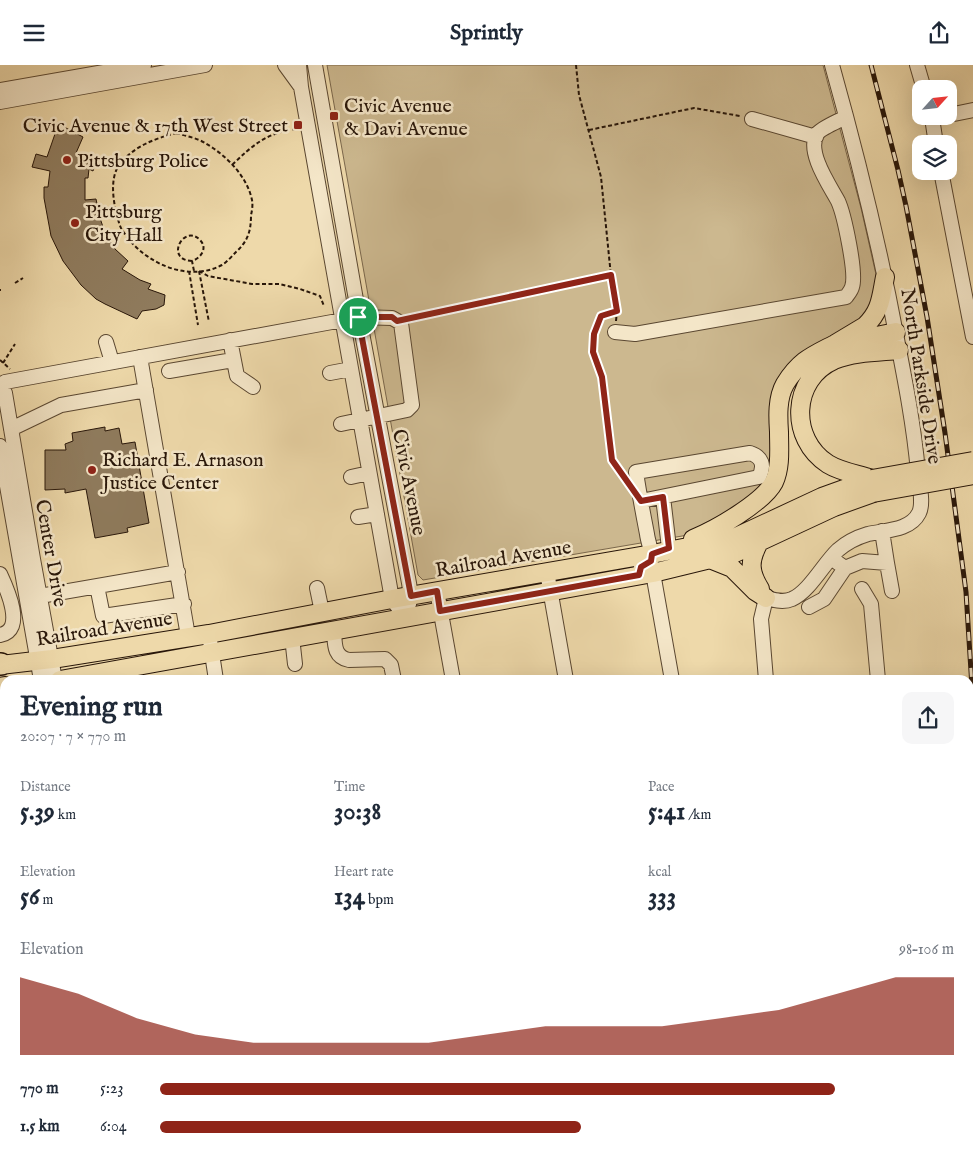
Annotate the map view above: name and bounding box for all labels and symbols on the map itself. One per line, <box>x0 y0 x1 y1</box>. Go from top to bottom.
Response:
north arrow <box>912 80 958 125</box>
place label: Civic Avenue & Davi Avenue <box>344 94 468 142</box>
marker: Civic Avenue & Davi Avenue <box>328 110 340 122</box>
place label: Civic Avenue & 17th West Street <box>23 114 288 139</box>
marker: Civic Avenue & 17th West Street <box>292 119 304 131</box>
place label: Pittsburg Police <box>77 149 209 174</box>
marker: Pittsburg Police <box>61 154 73 166</box>
place label: Pittsburg City Hall <box>85 200 163 248</box>
marker: Pittsburg City Hall <box>69 217 81 229</box>
street label: North Parkside Drive <box>894 286 947 466</box>
pin <box>337 296 379 338</box>
street label: Civic Avenue <box>386 427 431 538</box>
place label: Richard E. Arnason Justice Center <box>100 448 264 496</box>
marker: Richard E. Arnason Justice Center <box>86 464 98 476</box>
street label: Center Drive <box>29 498 72 609</box>
street label: Railroad Avenue <box>433 535 573 584</box>
street label: Railroad Avenue <box>34 606 174 653</box>

